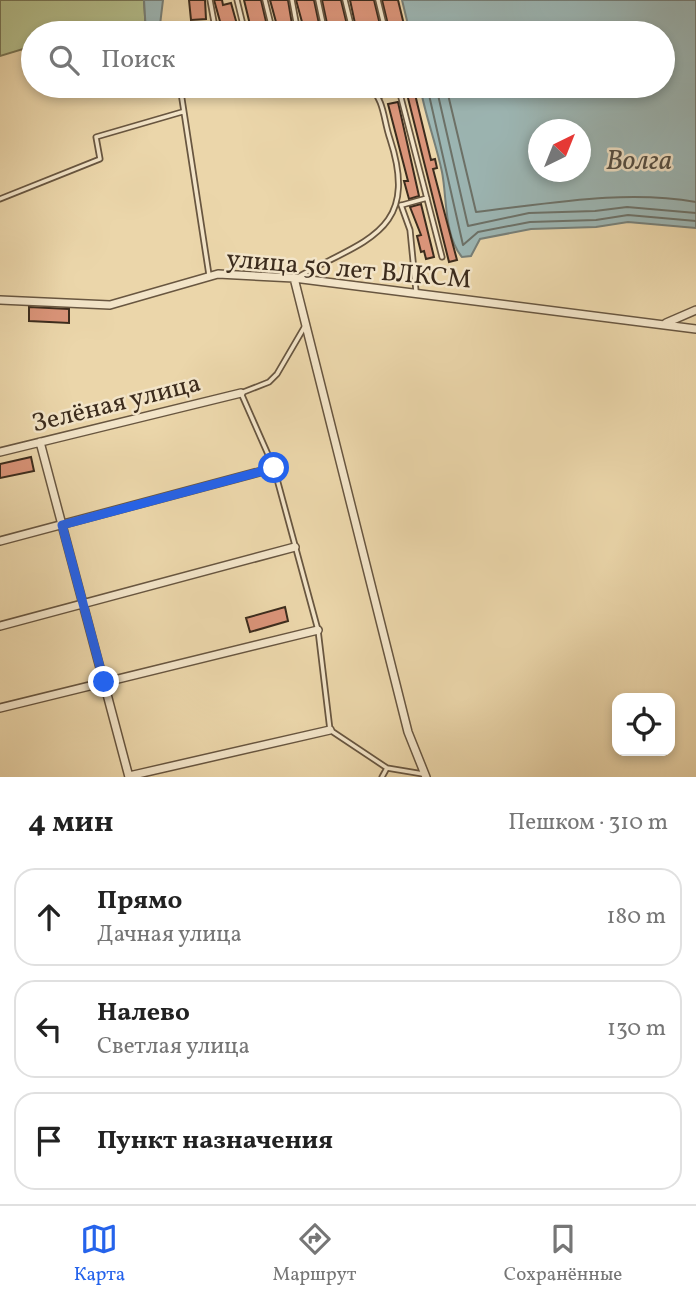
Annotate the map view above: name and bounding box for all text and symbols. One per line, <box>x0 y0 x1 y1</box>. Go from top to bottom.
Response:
search box <box>21 21 675 98</box>
icon: search <box>45 41 83 79</box>
text: Поиск <box>101 42 175 78</box>
north arrow <box>528 119 591 182</box>
water label: Волга <box>606 142 672 181</box>
street label: улица 50 лет ВЛКСМ <box>225 241 473 299</box>
street label: Зелёная улица <box>28 366 205 442</box>
route start <box>258 452 289 483</box>
route end <box>88 666 119 697</box>
map controls <box>612 693 675 756</box>
button: locate <box>612 693 675 756</box>
text: 4 мин <box>28 802 113 844</box>
text: Пешком · 310 m <box>508 807 668 839</box>
text: Прямо <box>97 883 182 919</box>
icon: ahead <box>30 898 68 936</box>
text: 180 m <box>607 901 666 933</box>
text: Дачная улица <box>97 919 242 951</box>
text: Налево <box>97 995 190 1031</box>
icon: left <box>30 1010 68 1048</box>
text: 130 m <box>607 1013 666 1045</box>
text: Светлая улица <box>97 1031 250 1063</box>
icon: arrive <box>30 1122 68 1160</box>
text: Пункт назначения <box>97 1123 333 1159</box>
tab: Карта <box>74 1220 125 1288</box>
tab: Маршрут <box>273 1220 356 1288</box>
tab: Сохранённые <box>504 1220 622 1288</box>

